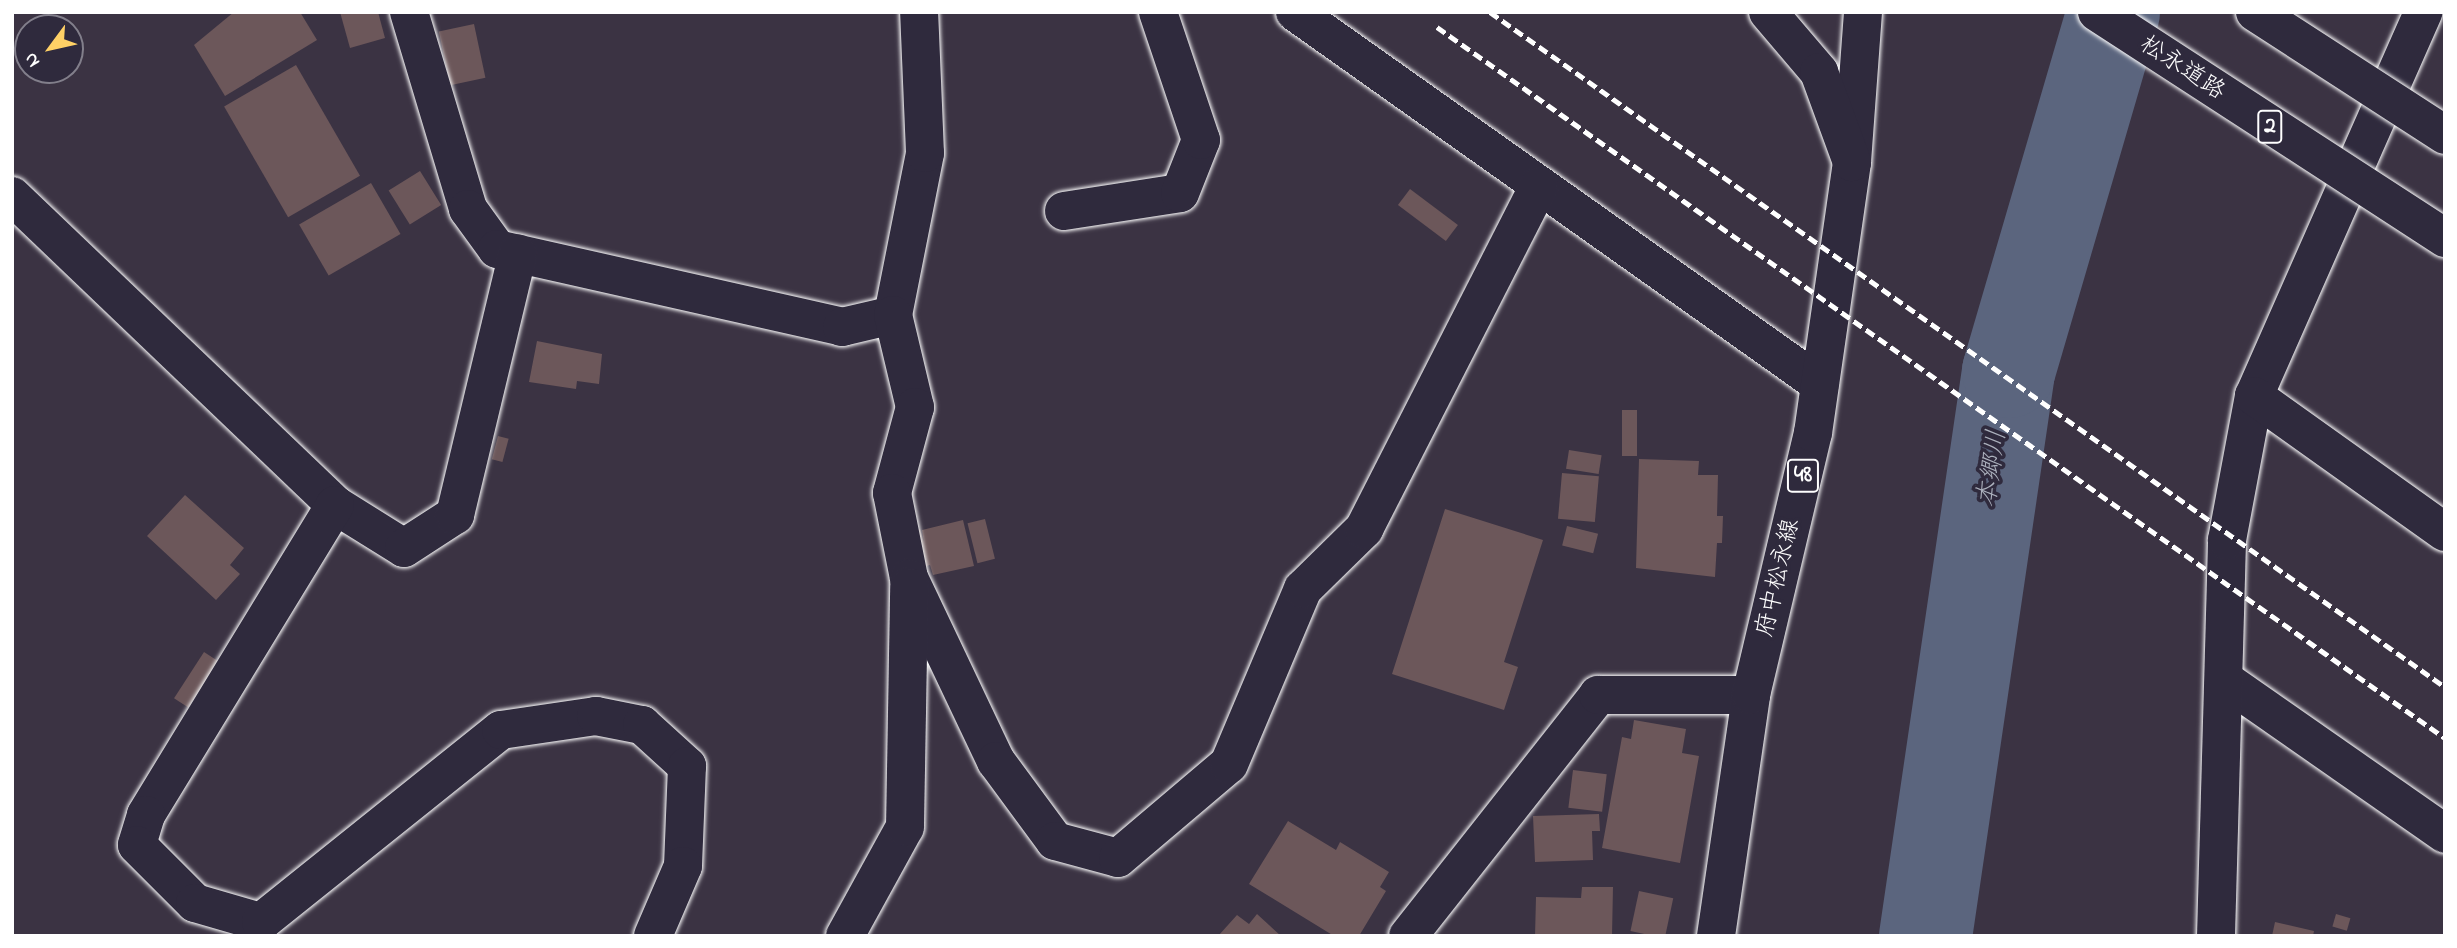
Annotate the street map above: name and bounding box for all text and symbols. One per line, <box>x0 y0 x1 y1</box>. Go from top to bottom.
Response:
north arrow <box>14 14 84 84</box>
street label: 松永道路 <box>2134 31 2230 107</box>
text: N <box>18 47 47 72</box>
road number: 2 <box>2256 108 2284 146</box>
water label: 本郷川 <box>1973 428 2015 510</box>
road number: 48 <box>1786 456 1820 496</box>
street label: 府中松永線 <box>1751 516 1807 640</box>

